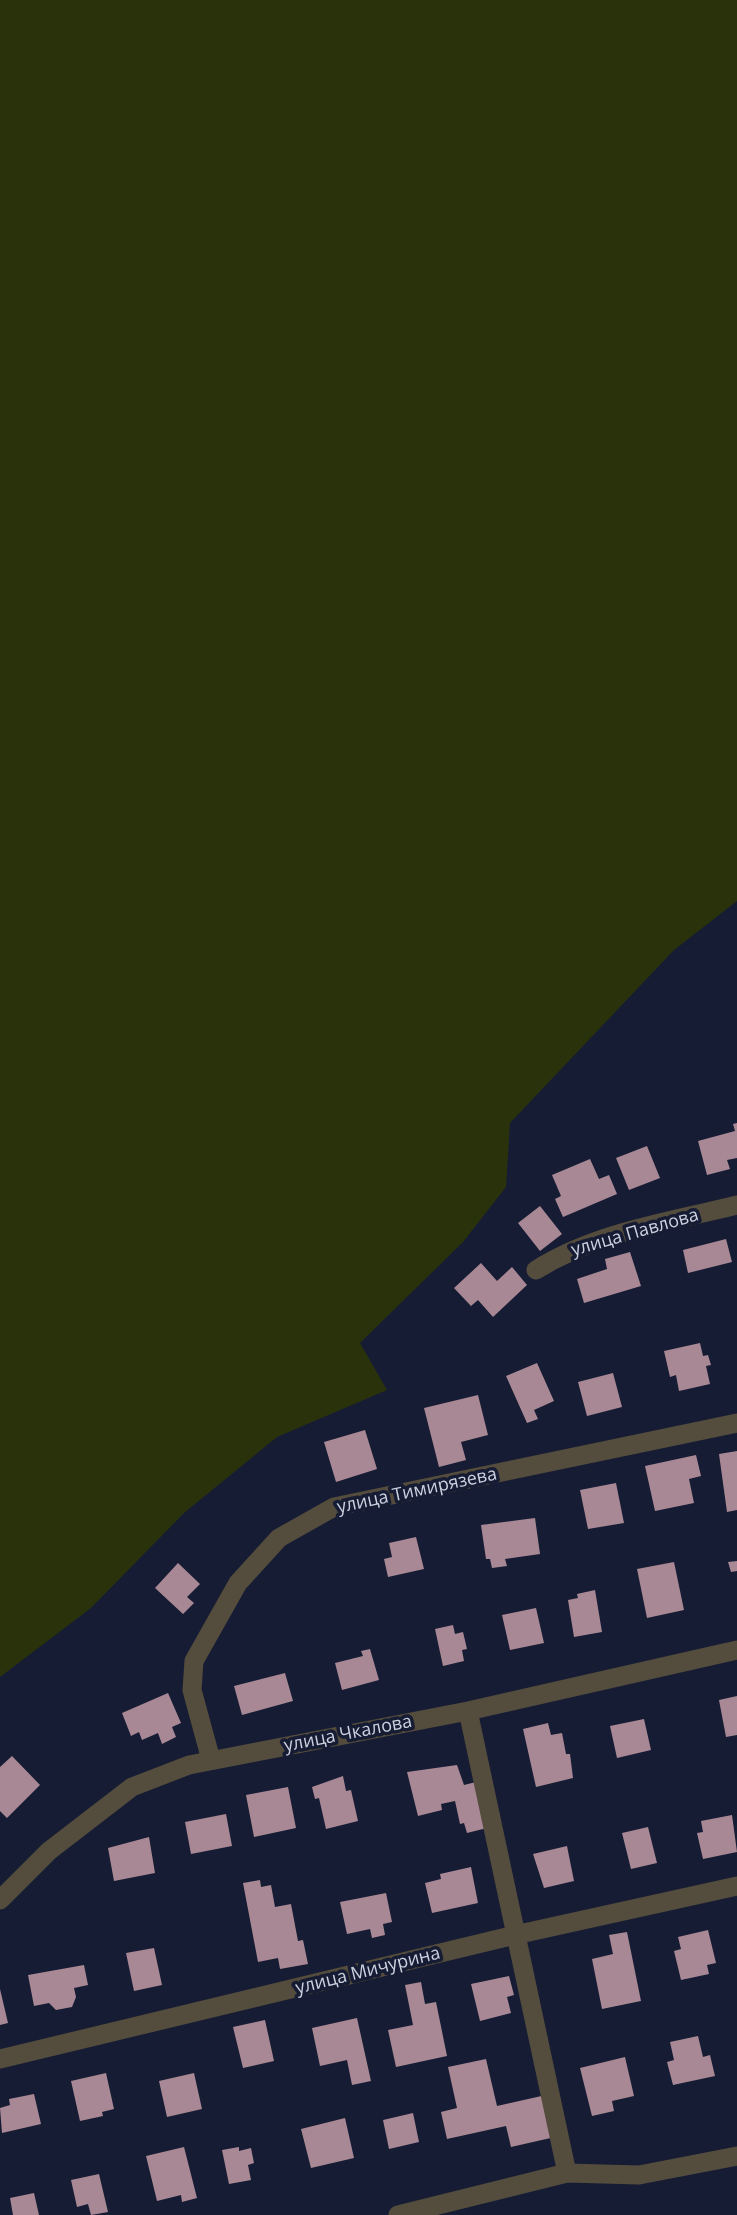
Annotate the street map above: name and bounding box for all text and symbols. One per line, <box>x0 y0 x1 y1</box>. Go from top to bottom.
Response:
street label: улица Павлова <box>569 1204 701 1262</box>
street label: улица Тимирязева <box>335 1464 499 1518</box>
street label: улица Чкалова <box>282 1711 414 1757</box>
street label: улица Мичурина <box>294 1943 442 1999</box>

